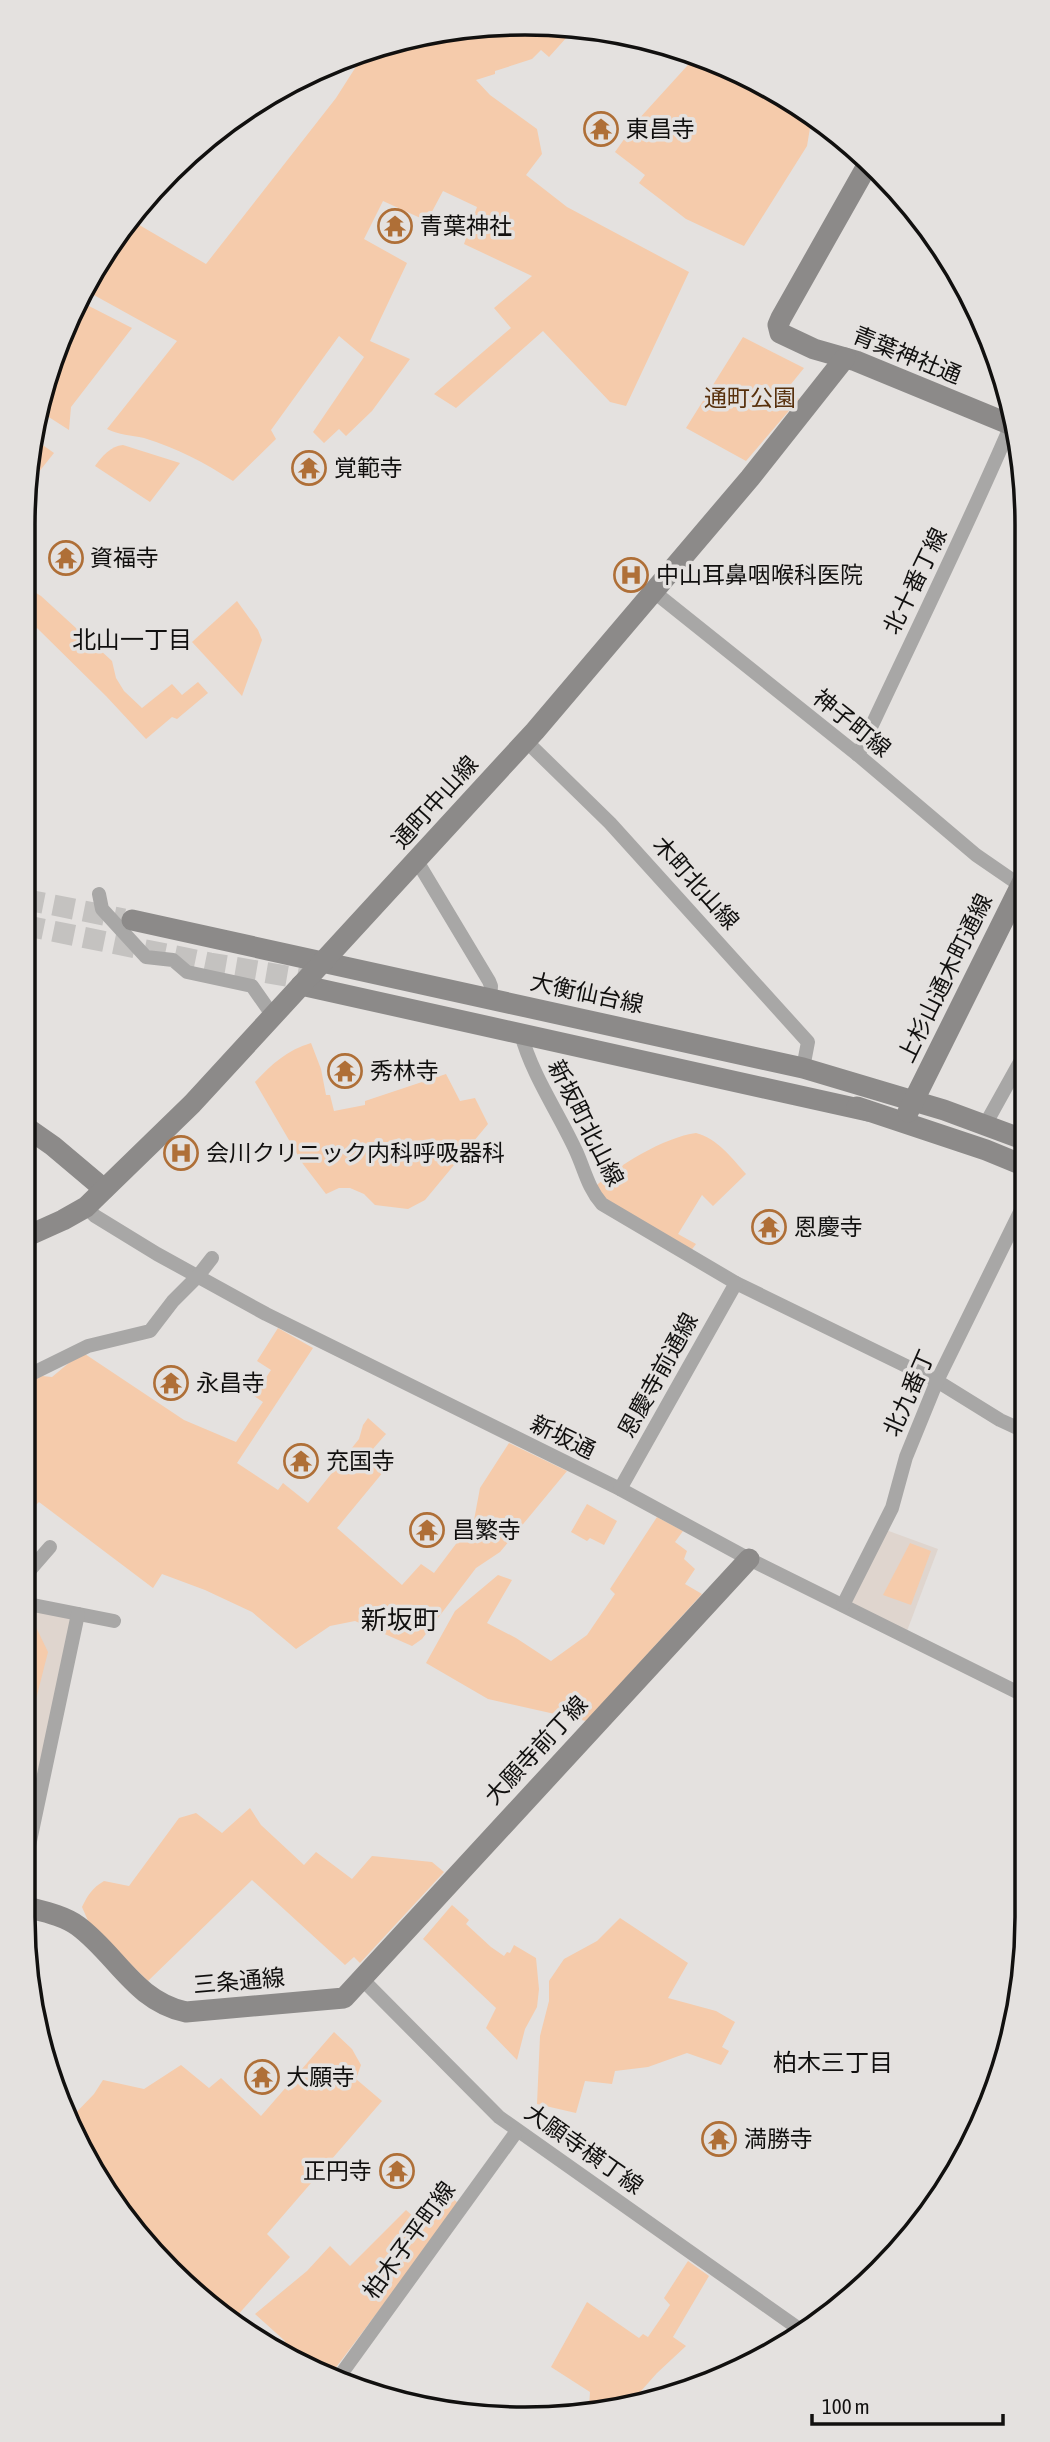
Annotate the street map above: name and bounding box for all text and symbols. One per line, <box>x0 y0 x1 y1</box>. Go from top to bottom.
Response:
temple icon: 東昌寺 <box>582 110 620 148</box>
place label: 東昌寺 <box>626 116 695 142</box>
temple icon: 青葉神社 <box>376 207 414 245</box>
place label: 青葉神社 <box>420 213 512 239</box>
street label: 青葉神社通 <box>849 321 965 389</box>
park label: 通町公園 <box>704 385 796 411</box>
temple icon: 覚範寺 <box>290 449 328 487</box>
place label: 覚範寺 <box>334 455 403 481</box>
street label: 北十番丁線 <box>878 524 952 638</box>
temple icon: 資福寺 <box>47 539 85 577</box>
place label: 資福寺 <box>90 545 159 571</box>
hospital icon: 中山耳鼻咽喉科医院 <box>612 556 650 594</box>
place label: 中山耳鼻咽喉科医院 <box>656 562 863 588</box>
district label: 北山一丁目 <box>72 626 192 653</box>
street label: 神子町線 <box>808 684 896 762</box>
street label: 通町中山線 <box>387 751 483 853</box>
street label: 木町北山線 <box>648 832 744 934</box>
street label: 上杉山通木町通線 <box>893 890 997 1066</box>
street label: 大衡仙台線 <box>528 968 646 1018</box>
temple icon: 秀林寺 <box>326 1052 364 1090</box>
street label: 新坂町北山線 <box>543 1056 629 1190</box>
place label: 秀林寺 <box>370 1058 439 1084</box>
hospital icon: 会川クリニック内科呼吸器科 <box>162 1134 200 1172</box>
place label: 会川クリニック内科呼吸器科 <box>206 1140 505 1166</box>
temple icon: 恩慶寺 <box>750 1208 788 1246</box>
place label: 恩慶寺 <box>794 1214 863 1240</box>
street label: 恩慶寺前通線 <box>613 1308 703 1442</box>
street label: 北九番丁 <box>878 1346 940 1440</box>
temple icon: 永昌寺 <box>152 1364 190 1402</box>
place label: 永昌寺 <box>196 1370 265 1396</box>
street label: 新坂通 <box>526 1410 600 1464</box>
temple icon: 充国寺 <box>282 1442 320 1480</box>
place label: 充国寺 <box>326 1448 395 1474</box>
temple icon: 昌繁寺 <box>408 1511 446 1549</box>
place label: 昌繁寺 <box>452 1517 521 1543</box>
district label: 新坂町 <box>361 1605 439 1635</box>
street label: 大願寺前丁線 <box>479 1691 593 1809</box>
street label: 三条通線 <box>192 1964 286 1998</box>
district label: 柏木三丁目 <box>773 2049 893 2076</box>
temple icon: 大願寺 <box>243 2058 281 2096</box>
place label: 大願寺 <box>286 2064 355 2090</box>
street label: 大願寺横丁線 <box>520 2099 648 2199</box>
temple icon: 満勝寺 <box>700 2120 738 2158</box>
place label: 満勝寺 <box>744 2126 813 2152</box>
temple icon: 正円寺 <box>378 2152 416 2190</box>
place label: 正円寺 <box>303 2158 372 2184</box>
street label: 柏木子平町線 <box>358 2177 460 2303</box>
scale bar <box>812 2382 1003 2426</box>
text: 100 m <box>822 2394 870 2418</box>

